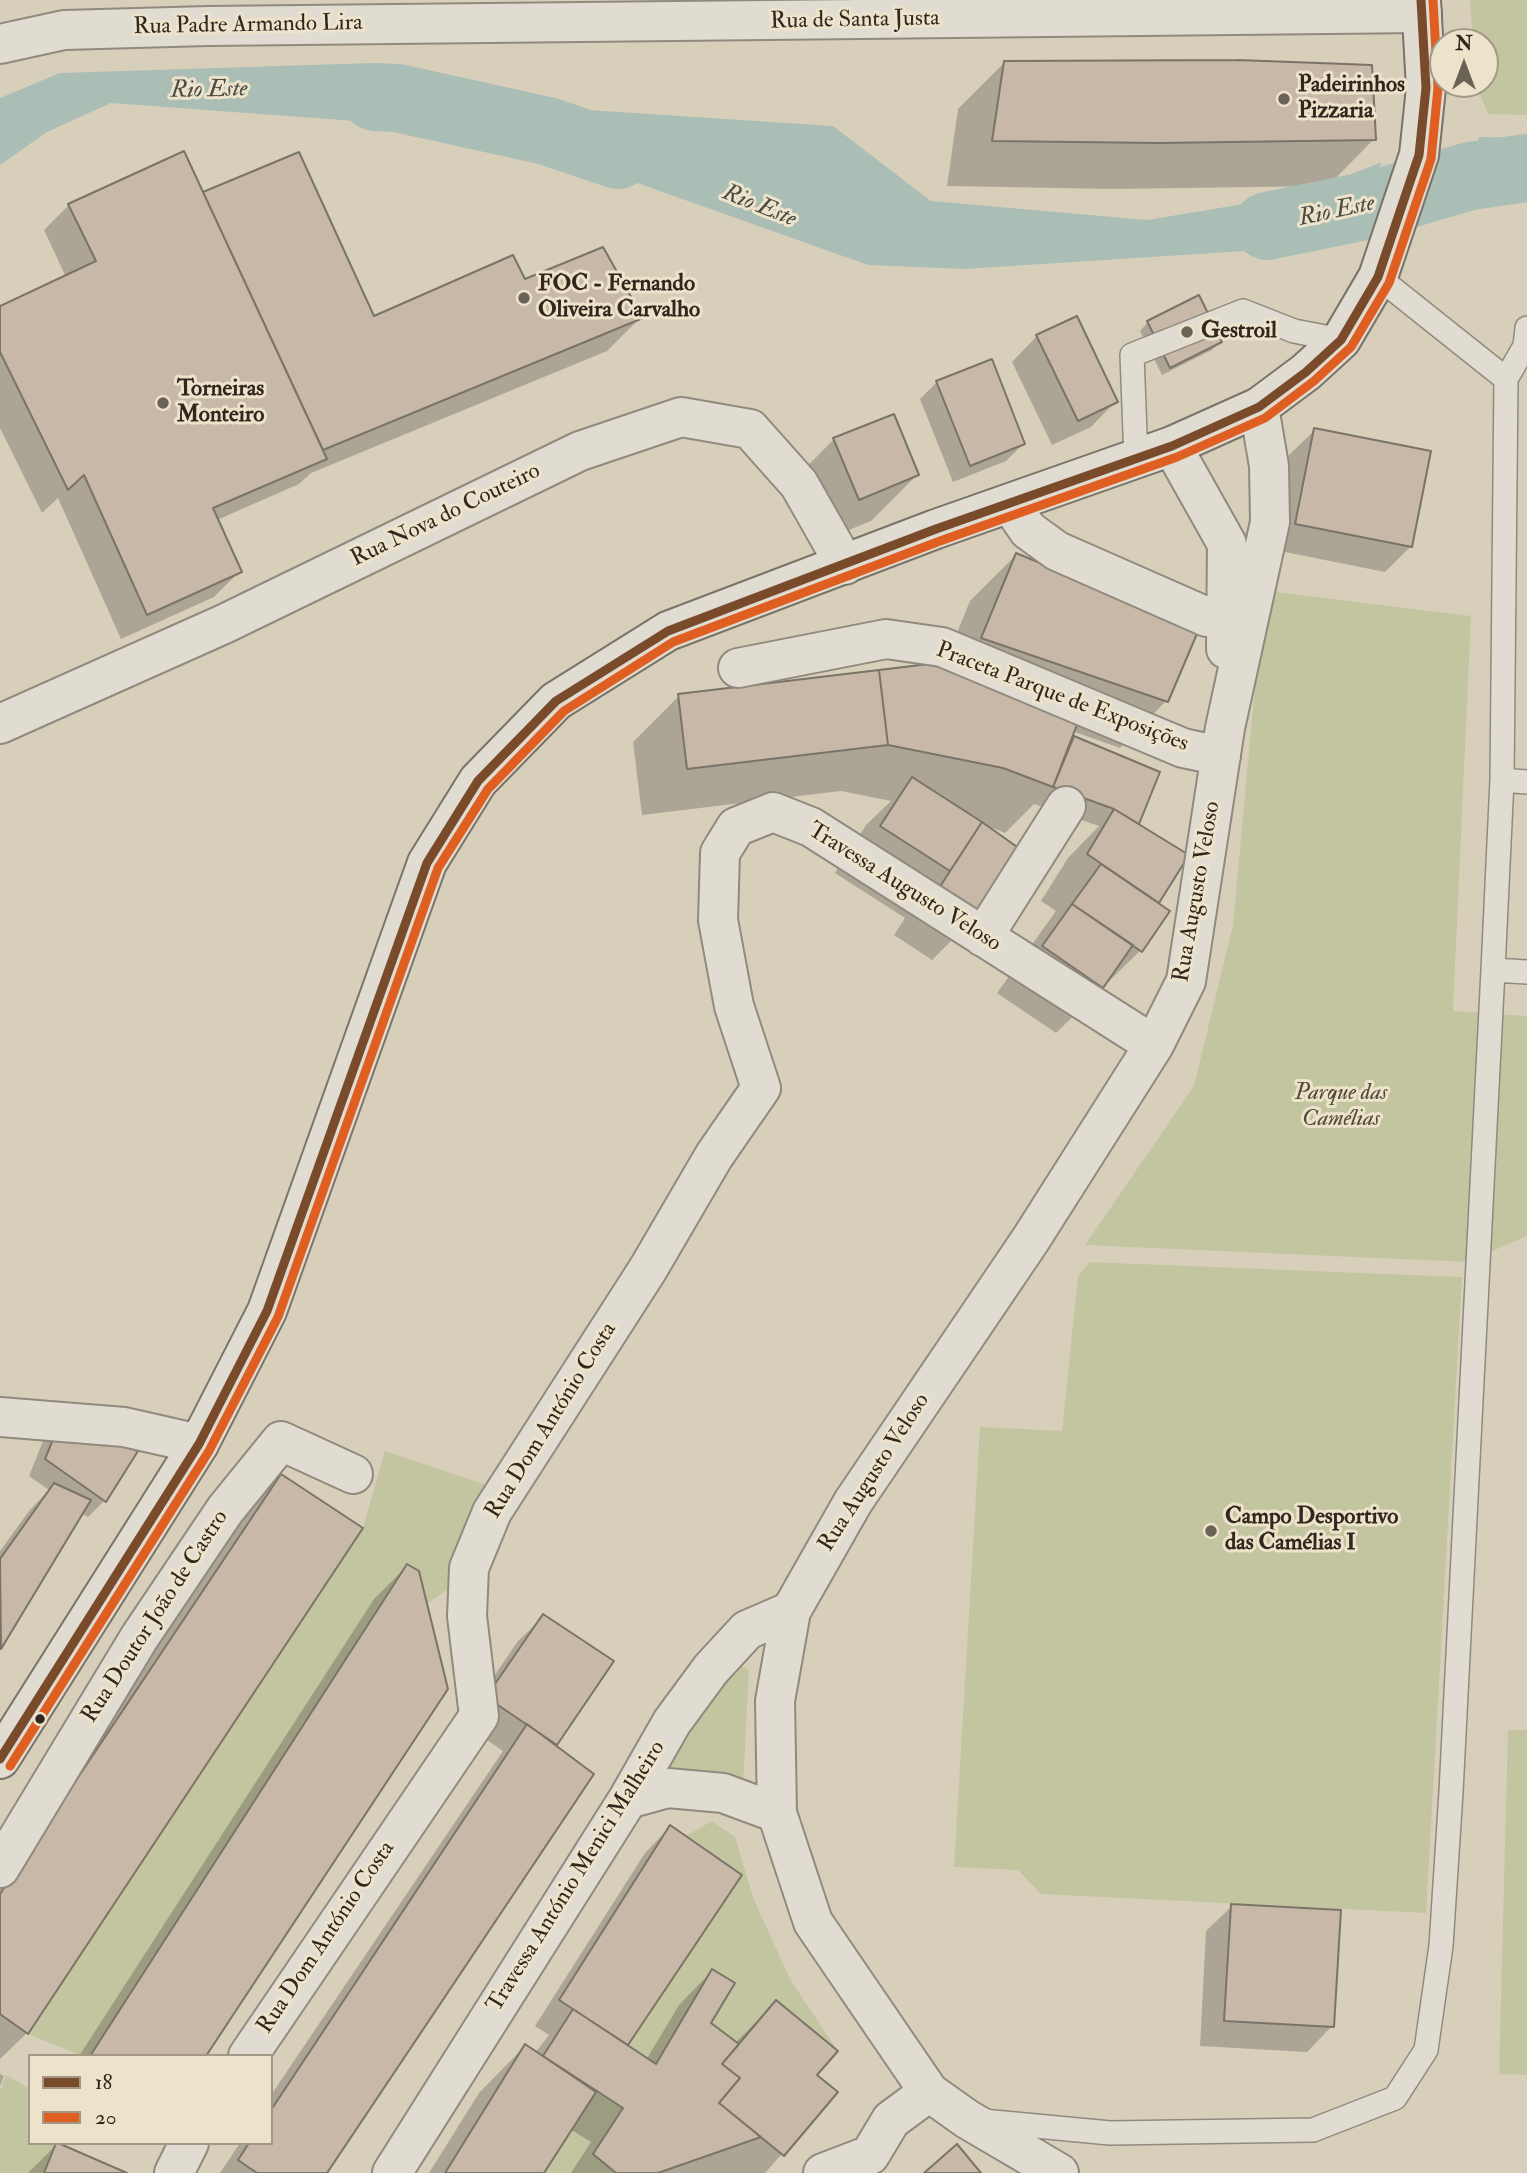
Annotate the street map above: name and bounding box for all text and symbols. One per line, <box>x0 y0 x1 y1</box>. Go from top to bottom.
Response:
street label: Rua de Santa Justa <box>770 6 940 36</box>
street label: Rua Padre Armando Lira <box>133 10 363 42</box>
north arrow <box>1429 28 1499 98</box>
text: N <box>1455 32 1473 56</box>
place label: Padeirinhos Pizzaria <box>1298 72 1405 126</box>
water label: Rio Este <box>170 76 248 106</box>
marker: Padeirinhos Pizzaria <box>1276 91 1292 107</box>
water label: Rio Este <box>718 179 800 235</box>
water label: Rio Este <box>1296 190 1378 234</box>
place label: FOC - Fernando Oliveira Carvalho <box>538 271 700 325</box>
marker: FOC - Fernando Oliveira Carvalho <box>516 290 532 306</box>
place label: Gestroil <box>1201 318 1277 346</box>
marker: Gestroil <box>1179 324 1195 340</box>
place label: Torneiras Monteiro <box>177 376 264 430</box>
marker: Torneiras Monteiro <box>155 395 171 411</box>
street label: Rua Nova do Couteiro <box>347 458 545 574</box>
street label: Praceta Parque de Exposições <box>932 637 1192 759</box>
street label: Rua Augusto Veloso <box>1169 799 1227 985</box>
street label: Travessa Augusto Veloso <box>802 817 1006 959</box>
park label: Parque das Camélias <box>1295 1080 1387 1134</box>
street label: Rua Dom António Costa <box>480 1318 624 1524</box>
street label: Rua Augusto Veloso <box>814 1389 936 1557</box>
place label: Campo Desportivo das Camélias I <box>1225 1504 1398 1558</box>
street label: Rua Doutor João de Castro <box>77 1505 235 1729</box>
marker: Campo Desportivo das Camélias I <box>1203 1523 1219 1539</box>
unlabelled marker <box>33 1712 47 1726</box>
street label: Travessa António Menici Malheiro <box>482 1736 672 2018</box>
street label: Rua Dom António Costa <box>252 1837 402 2039</box>
legend <box>28 2054 273 2145</box>
text: 18 <box>95 2069 112 2096</box>
text: 20 <box>95 2104 116 2131</box>

